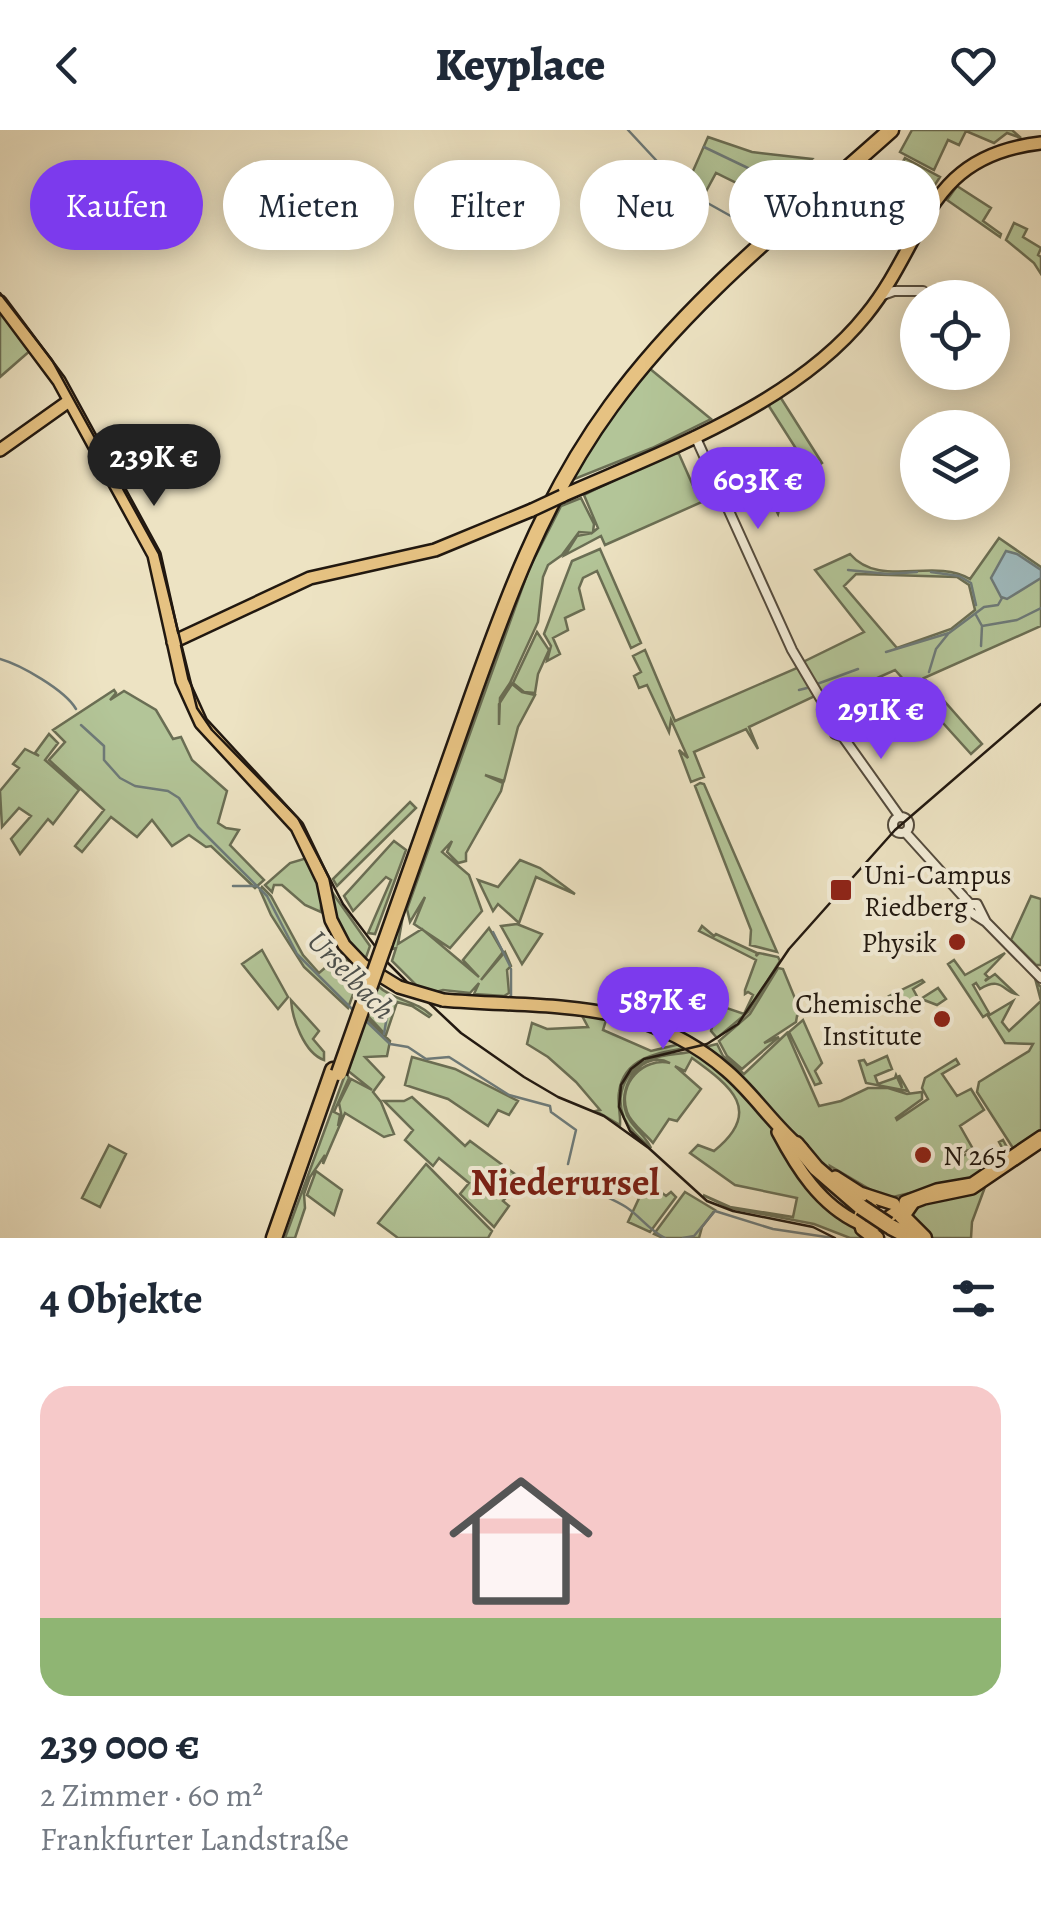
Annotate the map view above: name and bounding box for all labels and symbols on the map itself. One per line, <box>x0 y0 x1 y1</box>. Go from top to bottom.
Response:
pin: 239K € <box>73 424 235 509</box>
pin: 603K € <box>677 447 839 532</box>
pin: 291K € <box>800 677 962 762</box>
place label: Uni-Campus Riedberg <box>864 856 1011 926</box>
marker: Uni-Campus Riedberg <box>828 877 854 903</box>
water label: Urselbach <box>298 921 404 1029</box>
place label: Physik <box>862 924 937 962</box>
marker: Physik <box>946 931 968 953</box>
pin: 587K € <box>582 967 744 1052</box>
place label: Chemische Institute <box>795 985 922 1055</box>
marker: Chemische Institute <box>931 1008 953 1030</box>
place label: N 265 <box>943 1137 1007 1175</box>
marker: N 265 <box>912 1144 934 1166</box>
district label: Niederursel <box>471 1156 659 1208</box>

